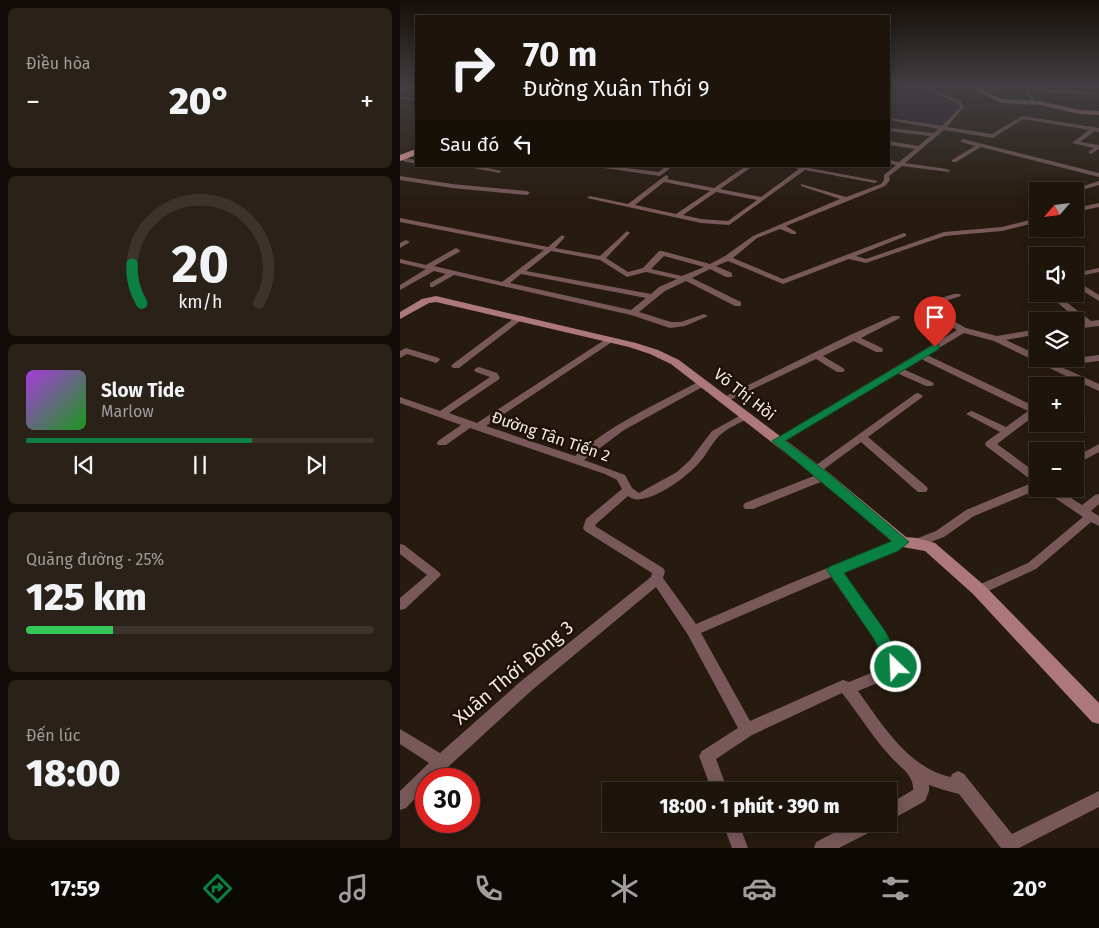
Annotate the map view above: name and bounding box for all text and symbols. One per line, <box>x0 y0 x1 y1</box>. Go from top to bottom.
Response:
text: 70 m <box>523 33 597 75</box>
icon: right <box>440 35 505 100</box>
text: Điều hòa <box>26 54 91 73</box>
text: Đường Xuân Thới 9 <box>523 75 710 102</box>
text: 20° <box>169 78 231 124</box>
text: − <box>26 85 40 118</box>
text: + <box>360 85 374 118</box>
icon: left <box>509 130 537 158</box>
text: Sau đó <box>440 133 499 156</box>
north arrow <box>1029 182 1084 238</box>
map controls <box>1029 182 1084 497</box>
text: 20 <box>171 233 229 296</box>
button: sound <box>1029 247 1084 302</box>
text: km/h <box>178 291 222 313</box>
pin <box>914 296 956 347</box>
icon: arrive <box>921 303 949 331</box>
button: layers <box>1029 312 1084 367</box>
street label: Võ Thị Hồi <box>710 364 780 424</box>
button: + <box>1029 377 1084 432</box>
text: Slow Tide <box>101 379 185 402</box>
text: Marlow <box>101 402 154 421</box>
street label: Đường Tân Tiến 2 <box>489 406 613 466</box>
button: − <box>1029 442 1084 497</box>
icon: previous <box>70 451 98 479</box>
icon: pause <box>186 451 214 479</box>
icon: next <box>302 451 330 479</box>
text: Quãng đường · 25% <box>26 550 164 569</box>
text: 125 km <box>26 574 147 620</box>
street label: Xuân Thới Đông 3 <box>449 616 578 729</box>
position arrow <box>869 640 921 692</box>
text: Đến lúc <box>26 726 80 745</box>
text: 18:00 <box>26 750 121 796</box>
speed limit sign: 30 <box>415 768 480 833</box>
text: 18:00 · 1 phút · 390 m <box>660 795 839 818</box>
icon: directions <box>200 871 235 906</box>
icon: music <box>336 871 371 906</box>
icon: phone <box>471 871 506 906</box>
icon: climate <box>607 871 642 906</box>
icon: car <box>742 871 777 906</box>
icon: filters <box>878 871 913 906</box>
text: 17:59 <box>50 875 100 902</box>
text: 20° <box>1013 875 1049 902</box>

